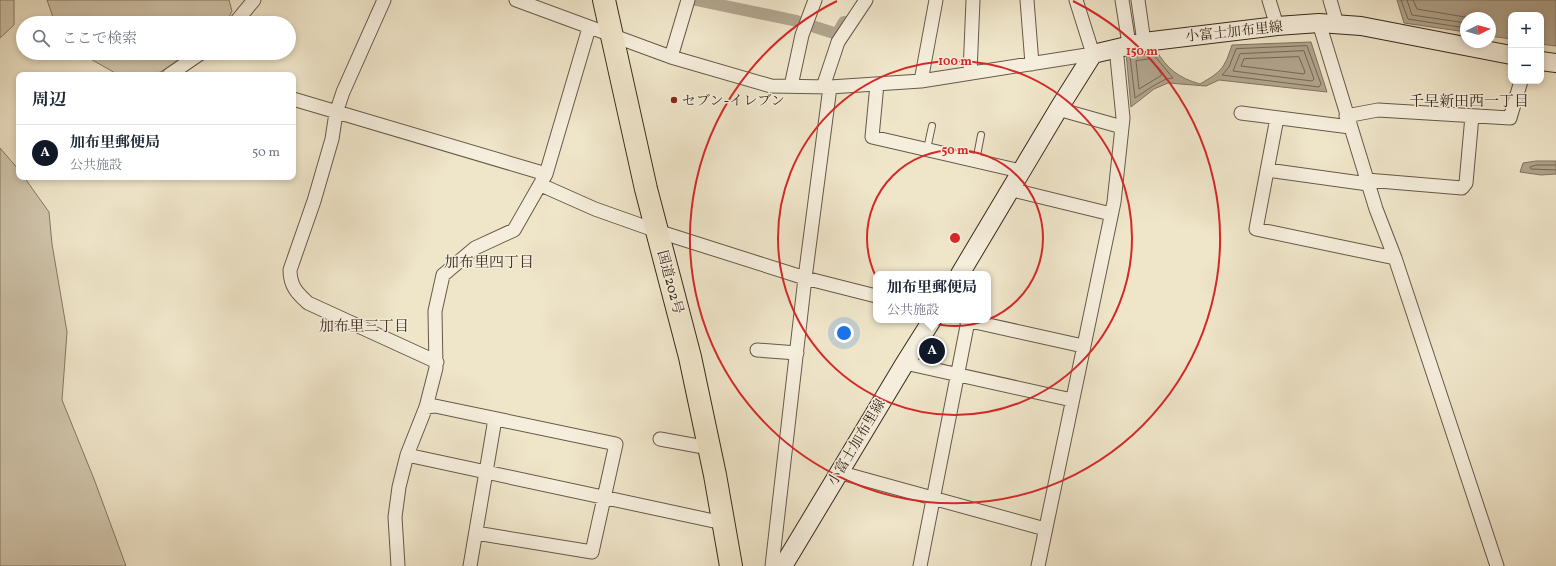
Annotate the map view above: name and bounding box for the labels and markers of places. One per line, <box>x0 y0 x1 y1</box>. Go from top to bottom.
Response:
place label: セブン-イレブン <box>682 92 785 111</box>
marker: セブン-イレブン <box>669 95 679 105</box>
centre of rings <box>948 231 962 245</box>
pin: A <box>919 336 945 366</box>

